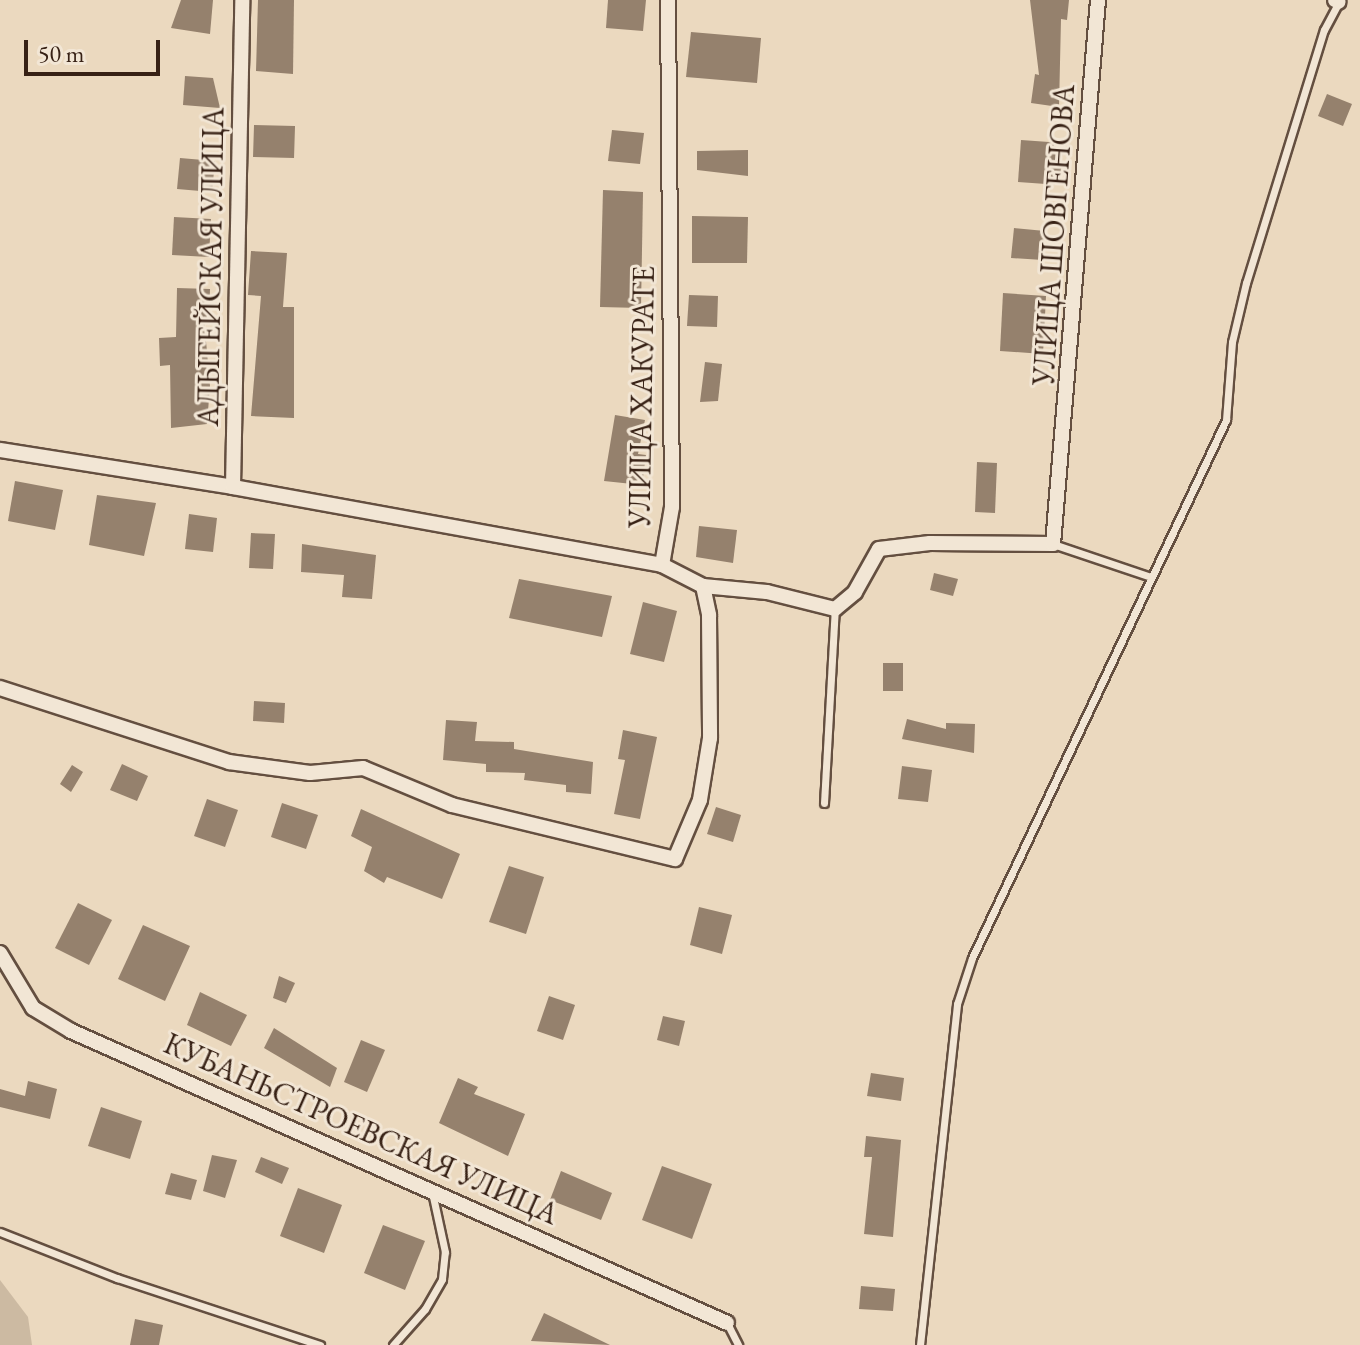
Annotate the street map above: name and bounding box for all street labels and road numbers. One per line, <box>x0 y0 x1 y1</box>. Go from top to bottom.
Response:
street label: УЛИЦА ШОВГЕНОВА <box>1026 83 1082 387</box>
street label: АДЫГЕЙСКАЯ УЛИЦА <box>190 107 232 427</box>
street label: УЛИЦА ХАКУРАТЕ <box>622 266 662 528</box>
street label: КУБАНЬСТРОЕВСКАЯ УЛИЦА <box>158 1026 564 1232</box>

